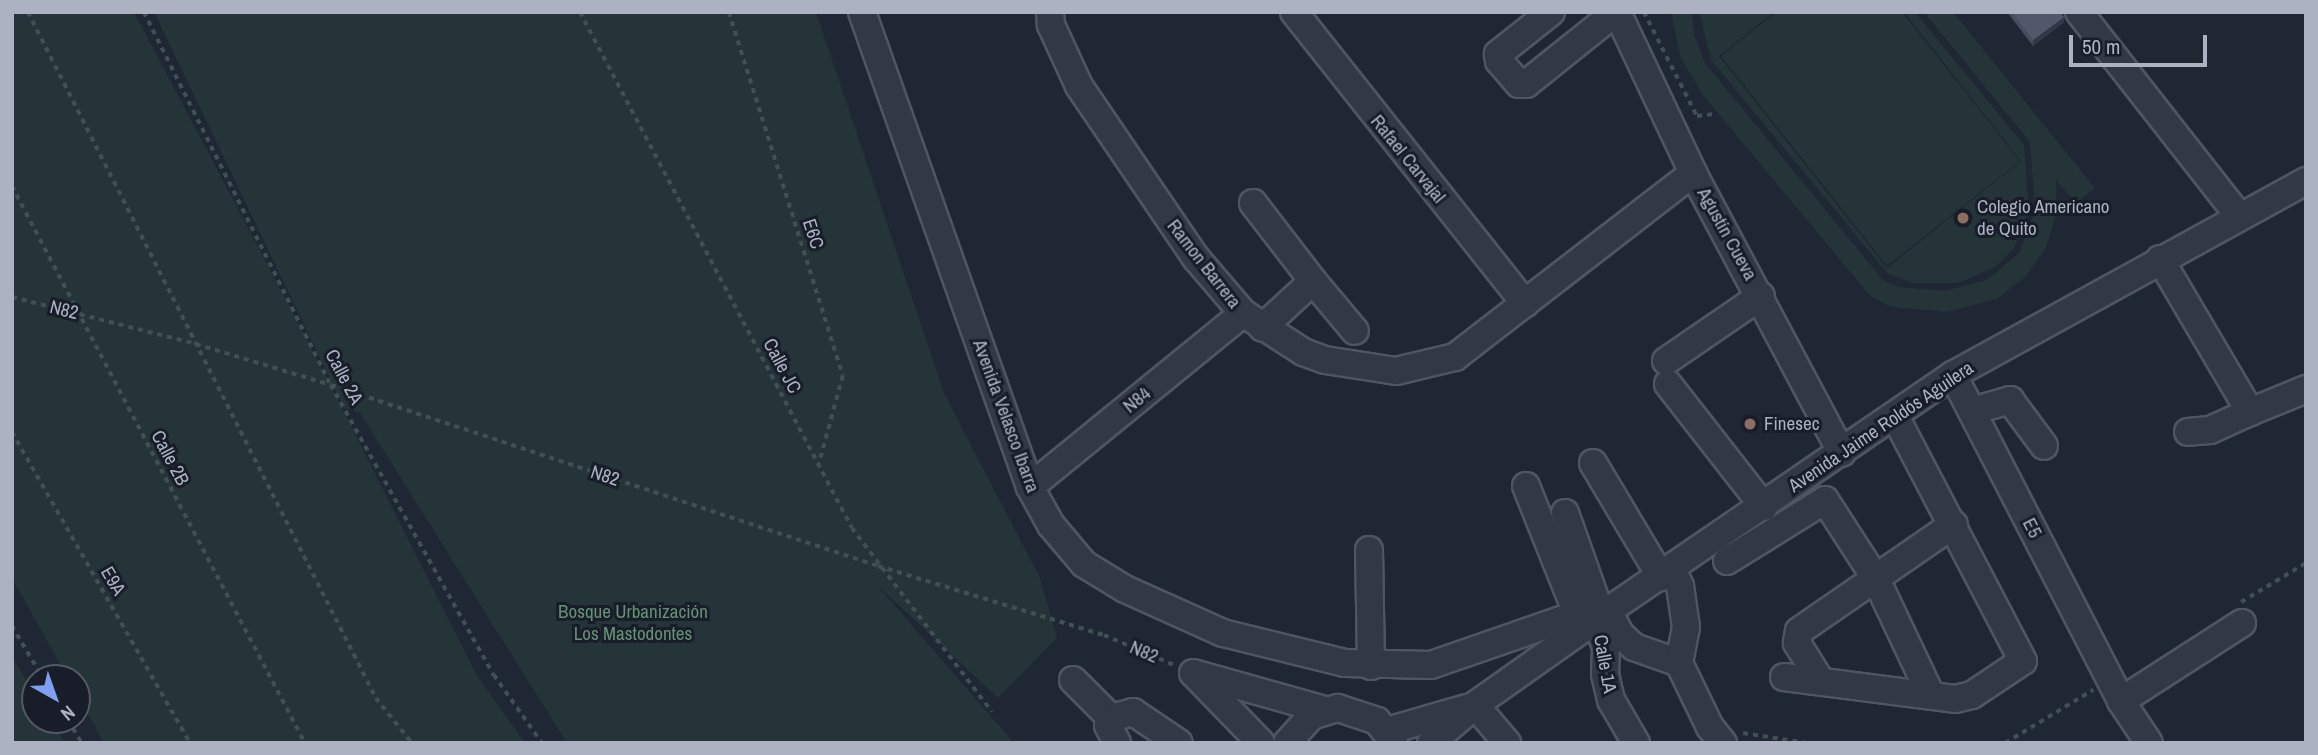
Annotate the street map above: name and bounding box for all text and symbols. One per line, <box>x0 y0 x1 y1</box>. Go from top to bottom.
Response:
scale bar <box>2073 21 2211 65</box>
text: 50 m <box>2082 32 2120 61</box>
street label: Rafael Carvajal <box>1366 110 1450 208</box>
street label: Agustín Cueva <box>1692 184 1762 284</box>
place label: Colegio Americano de Quito <box>1977 196 2110 240</box>
marker: Colegio Americano de Quito <box>1955 210 1971 226</box>
street label: Ramon Barrera <box>1162 215 1246 313</box>
street label: E6C <box>797 216 829 252</box>
street label: N82 <box>47 295 81 325</box>
street label: Calle JC <box>758 335 806 397</box>
street label: Avenida Velasco Ibarra <box>968 337 1044 495</box>
street label: Calle 2A <box>320 346 368 408</box>
street label: Avenida Jaime Roldós Aguilera <box>1784 356 1978 498</box>
street label: N84 <box>1119 382 1155 418</box>
place label: Finesec <box>1764 413 1819 435</box>
marker: Finesec <box>1742 416 1758 432</box>
street label: Calle 2B <box>146 427 194 489</box>
street label: N82 <box>588 461 622 491</box>
street label: E5 <box>2018 514 2046 542</box>
street label: E9A <box>96 563 130 599</box>
park label: Bosque Urbanización Los Mastodontes <box>558 601 708 645</box>
street label: Calle 1A <box>1589 633 1621 695</box>
street label: N82 <box>1126 636 1162 668</box>
north arrow <box>21 664 91 734</box>
text: N <box>56 700 81 727</box>

